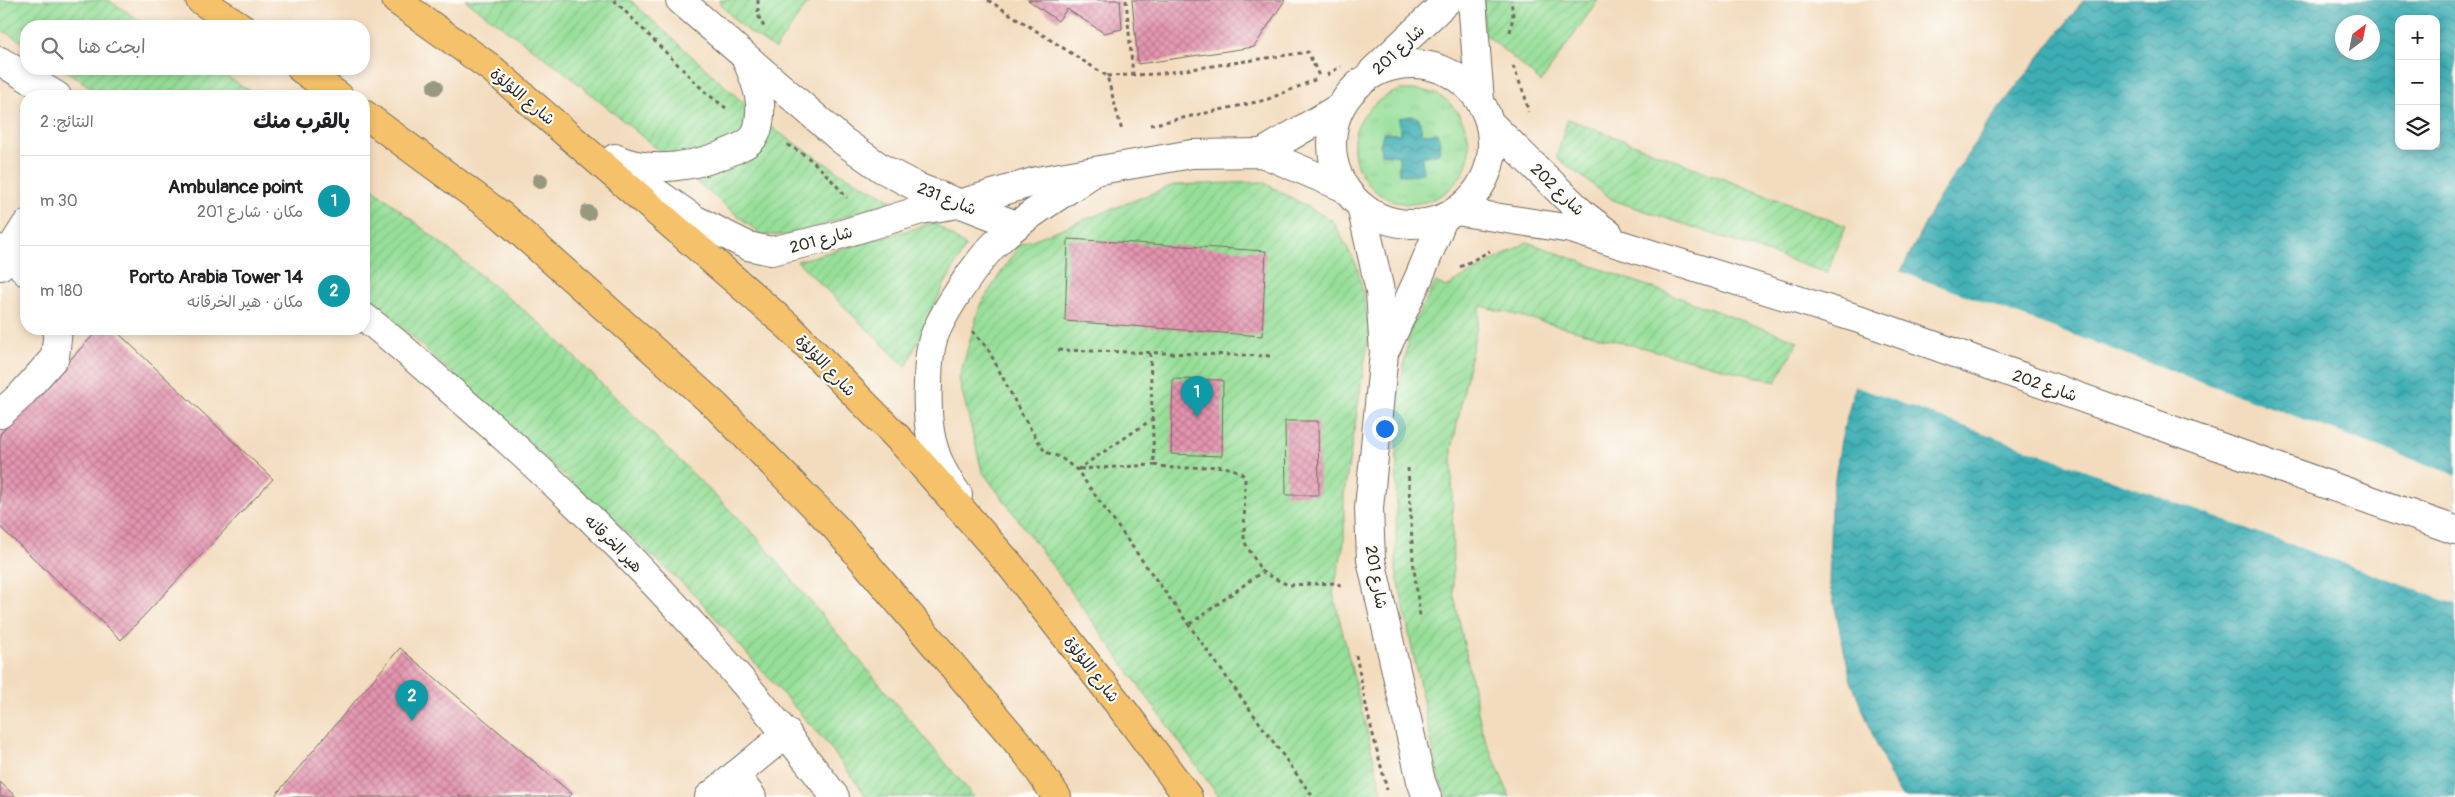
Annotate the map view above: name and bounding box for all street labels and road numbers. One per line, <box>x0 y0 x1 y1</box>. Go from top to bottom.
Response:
street label: شارع 201 <box>1368 21 1430 80</box>
street label: شارع اللؤلؤة <box>485 64 559 130</box>
street label: شارع 202 <box>1526 159 1588 221</box>
street label: شارع 231 <box>914 178 979 221</box>
street label: شارع 201 <box>788 222 855 259</box>
street label: شارع اللؤلؤة <box>790 331 860 402</box>
street label: شارع 202 <box>2009 366 2080 407</box>
street label: هير الخرقانه <box>580 510 647 577</box>
street label: شارع 201 <box>1360 544 1391 611</box>
street label: شارع اللؤلؤة <box>1058 633 1123 707</box>

